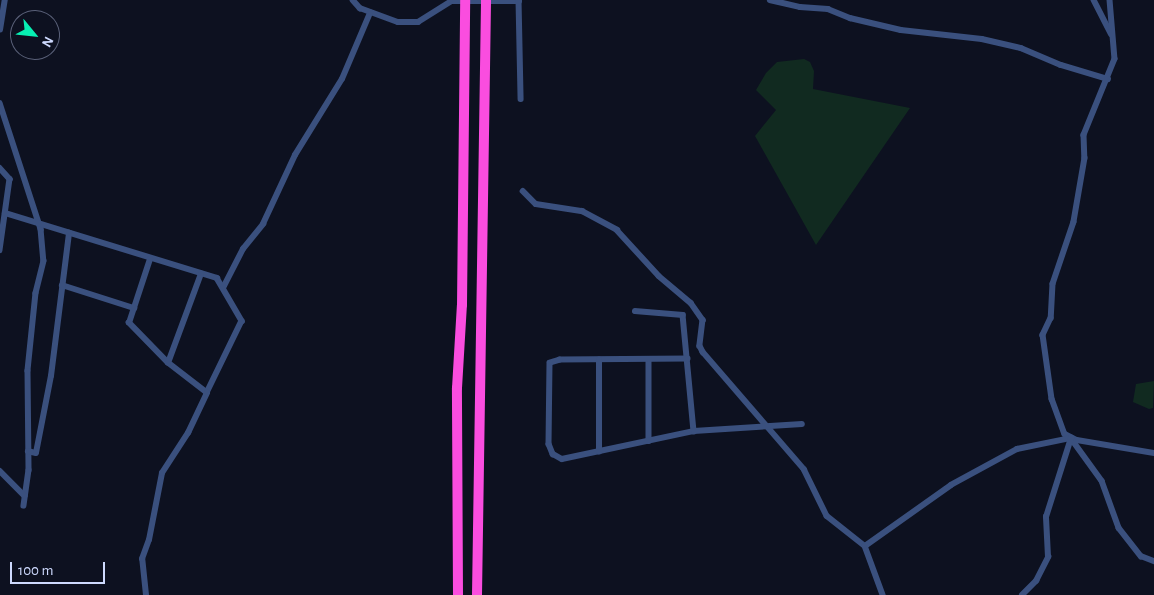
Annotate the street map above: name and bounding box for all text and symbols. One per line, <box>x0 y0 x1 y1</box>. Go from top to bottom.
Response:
north arrow <box>10 10 60 60</box>
text: N <box>39 34 56 49</box>
scale bar <box>12 552 108 584</box>
text: 100 m <box>18 563 53 578</box>

